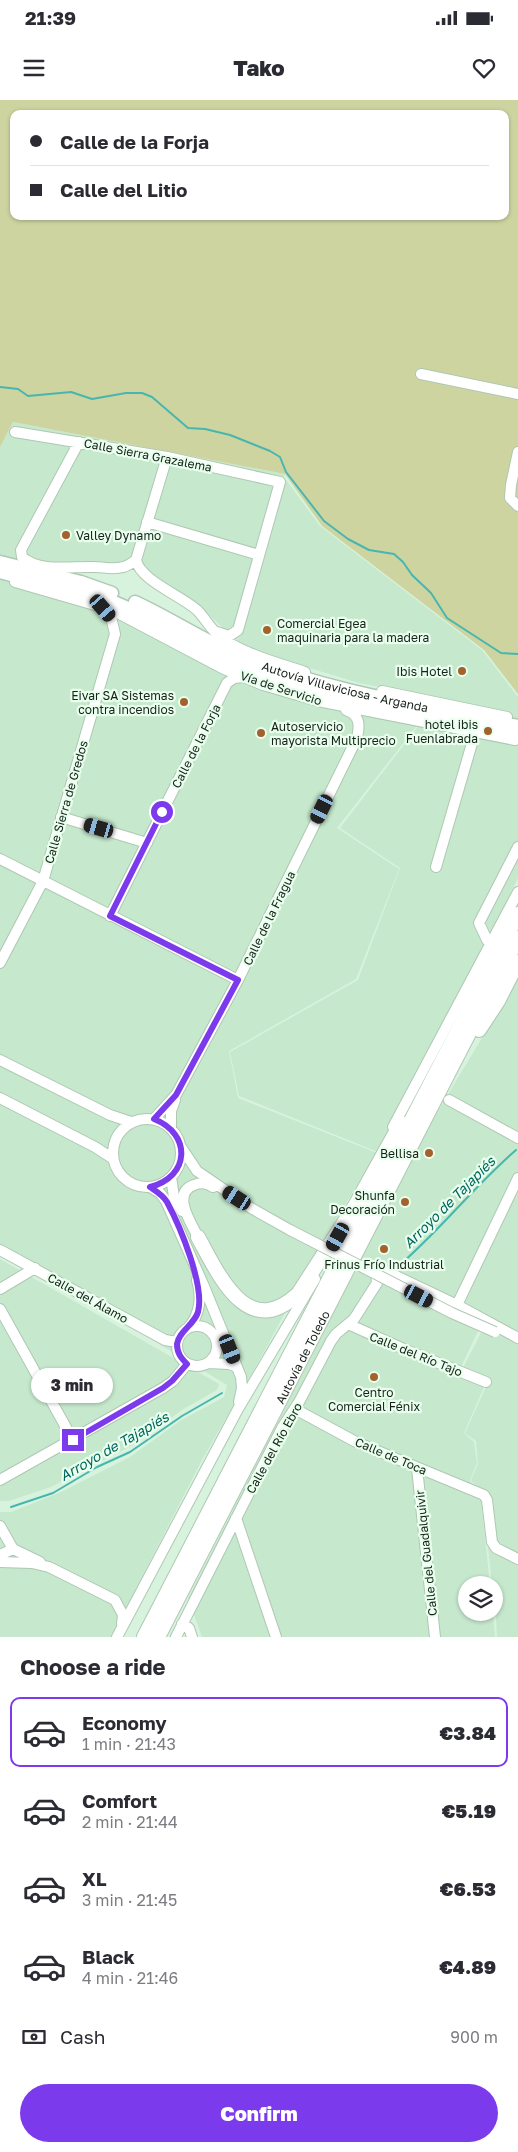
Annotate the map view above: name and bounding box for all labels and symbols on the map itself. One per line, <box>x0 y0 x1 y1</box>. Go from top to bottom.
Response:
street label: Calle Sierra Grazalema <box>83 435 213 475</box>
place label: Valley Dynamo <box>76 528 161 543</box>
marker: Valley Dynamo <box>60 529 72 541</box>
car <box>87 592 118 624</box>
place label: Comercial Egea maquinaria para la madera <box>277 616 429 645</box>
marker: Comercial Egea maquinaria para la madera <box>261 624 273 636</box>
street label: Autovía Villaviciosa - Arganda <box>260 658 430 715</box>
place label: Ibis Hotel <box>396 664 452 679</box>
marker: Ibis Hotel <box>456 665 468 677</box>
street label: Vía de Servicio <box>238 668 324 708</box>
place label: Eivar SA Sistemas contra incendios <box>71 688 174 717</box>
marker: Eivar SA Sistemas contra incendios <box>178 696 190 708</box>
street label: Calle de la Forja <box>168 701 224 791</box>
place label: hotel ibis Fuenlabrada <box>406 717 478 746</box>
place label: Autoservicio mayorista Multiprecio <box>271 719 396 748</box>
marker: hotel ibis Fuenlabrada <box>482 725 494 737</box>
marker: Autoservicio mayorista Multiprecio <box>255 727 267 739</box>
street label: Calle Sierra de Gredos <box>41 739 91 865</box>
car <box>308 792 335 826</box>
route start <box>151 801 173 823</box>
car <box>82 817 115 839</box>
street label: Calle de la Fragua <box>240 868 298 968</box>
place label: Bellisa <box>380 1146 419 1161</box>
marker: Bellisa <box>423 1147 435 1159</box>
water label: Arroyo de Tajapiés <box>400 1152 499 1251</box>
car <box>220 1184 253 1212</box>
place label: Shunfa Decoración <box>330 1188 395 1217</box>
marker: Shunfa Decoración <box>399 1196 411 1208</box>
car <box>324 1220 351 1254</box>
marker: Frinus Frío Industrial <box>378 1243 390 1255</box>
place label: Frinus Frío Industrial <box>324 1257 444 1272</box>
street label: Calle del Álamo <box>45 1270 131 1326</box>
car <box>402 1283 435 1309</box>
street label: Autovía de Toledo <box>272 1308 332 1406</box>
street label: Calle del Río Tajo <box>367 1329 465 1379</box>
car <box>217 1332 242 1366</box>
callout: 3 min <box>32 1368 114 1402</box>
marker: Centro Comercial Fénix <box>368 1371 380 1383</box>
place label: Centro Comercial Fénix <box>328 1385 420 1414</box>
street label: Calle del Río Ebro <box>243 1400 305 1496</box>
water label: Arroyo de Tajapiés <box>57 1408 172 1484</box>
route end <box>62 1429 84 1451</box>
street label: Calle de Toca <box>353 1434 429 1478</box>
street label: Calle del Guadalquivir <box>412 1489 440 1617</box>

